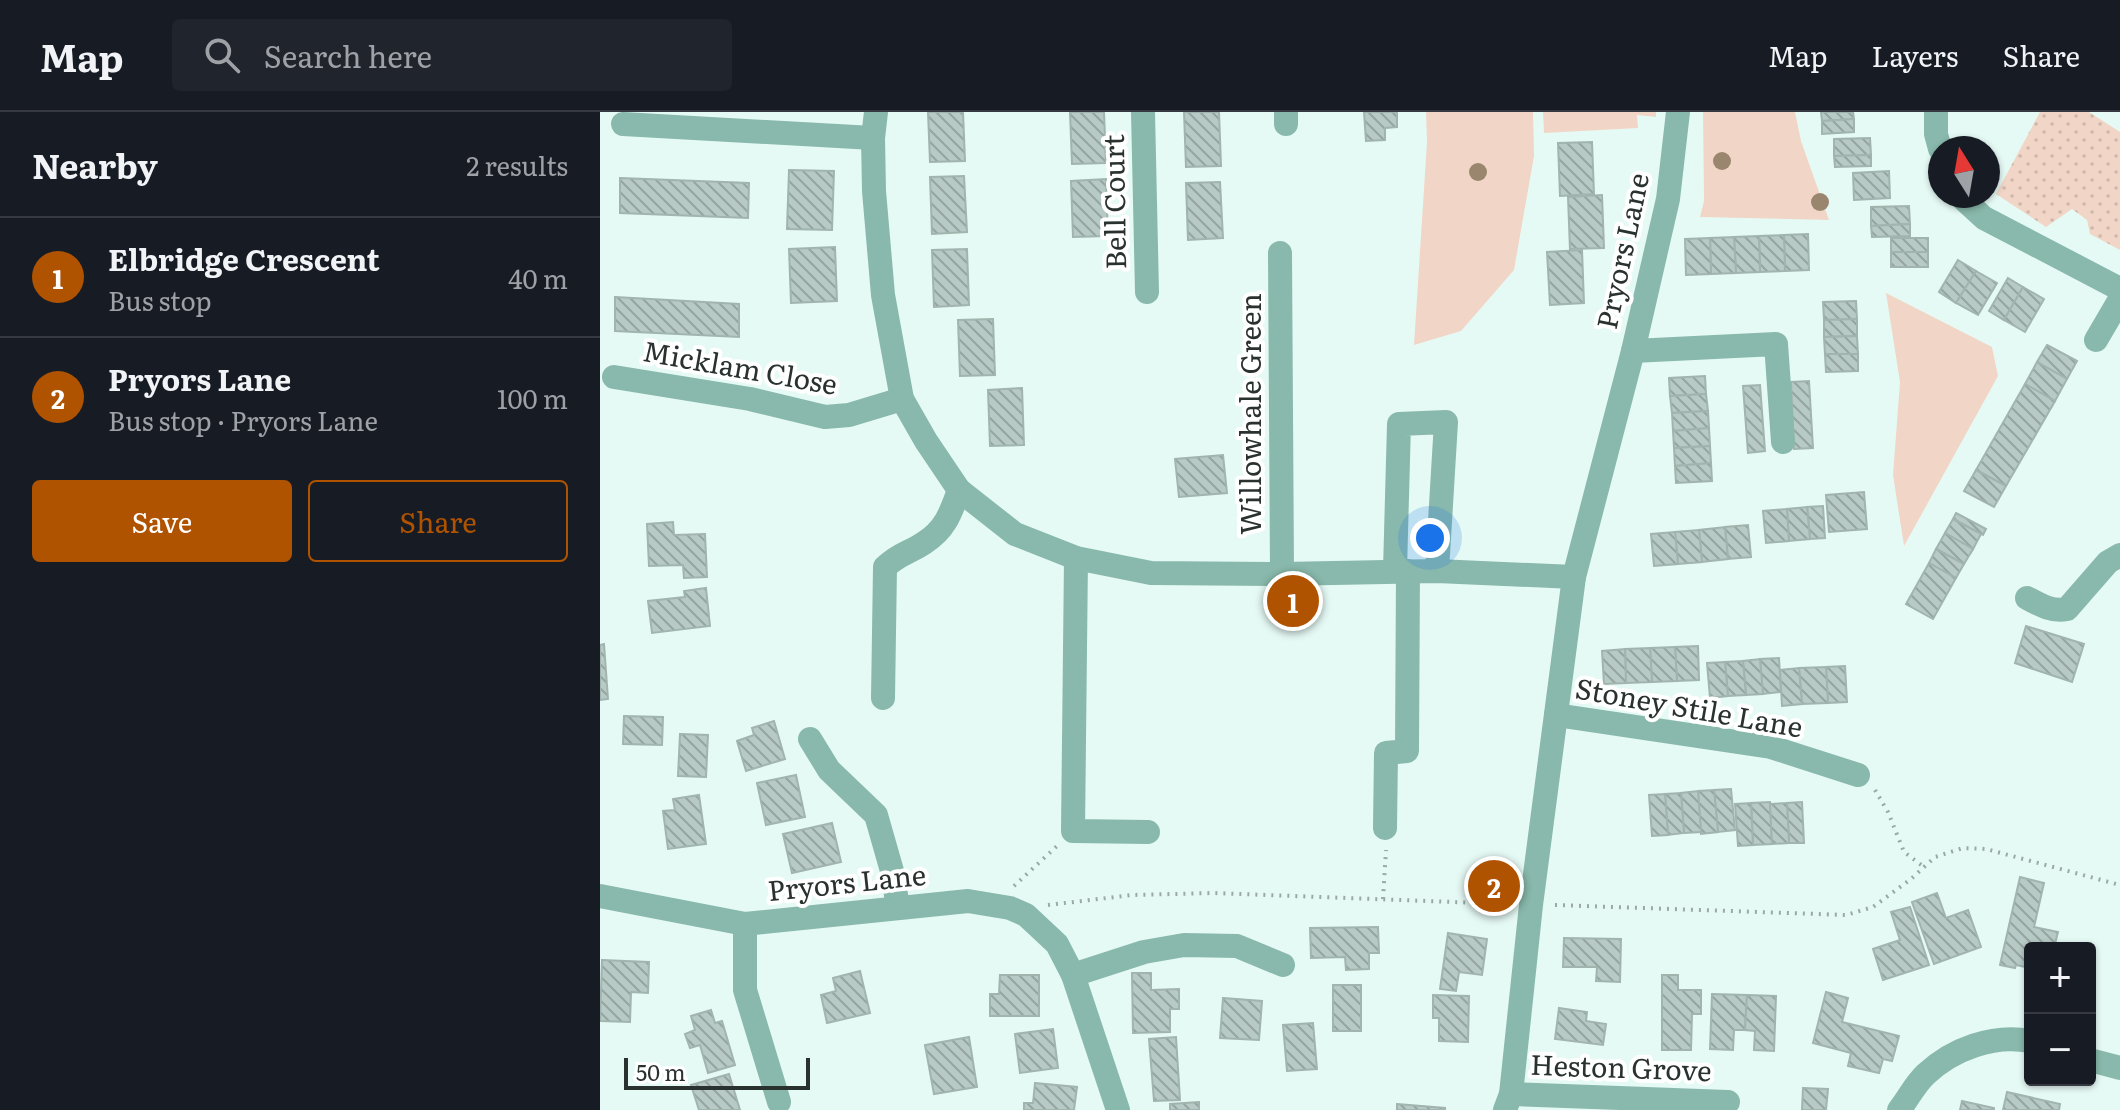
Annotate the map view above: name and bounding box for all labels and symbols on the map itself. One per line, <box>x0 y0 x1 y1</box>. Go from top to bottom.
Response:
street label: Bell Court <box>1091 133 1135 270</box>
north arrow <box>1928 136 2000 208</box>
street label: Pryors Lane <box>1584 169 1658 333</box>
street label: Willowhale Green <box>1228 293 1270 535</box>
street label: Micklam Close <box>640 328 841 404</box>
your location <box>1410 518 1450 558</box>
pin: 1 <box>1267 571 1319 631</box>
street label: Stoney Stile Lane <box>1573 665 1806 747</box>
street label: Pryors Lane <box>766 852 928 910</box>
pin: 2 <box>1468 856 1520 916</box>
street label: Heston Grove <box>1530 1042 1713 1090</box>
scale bar <box>624 1054 810 1090</box>

